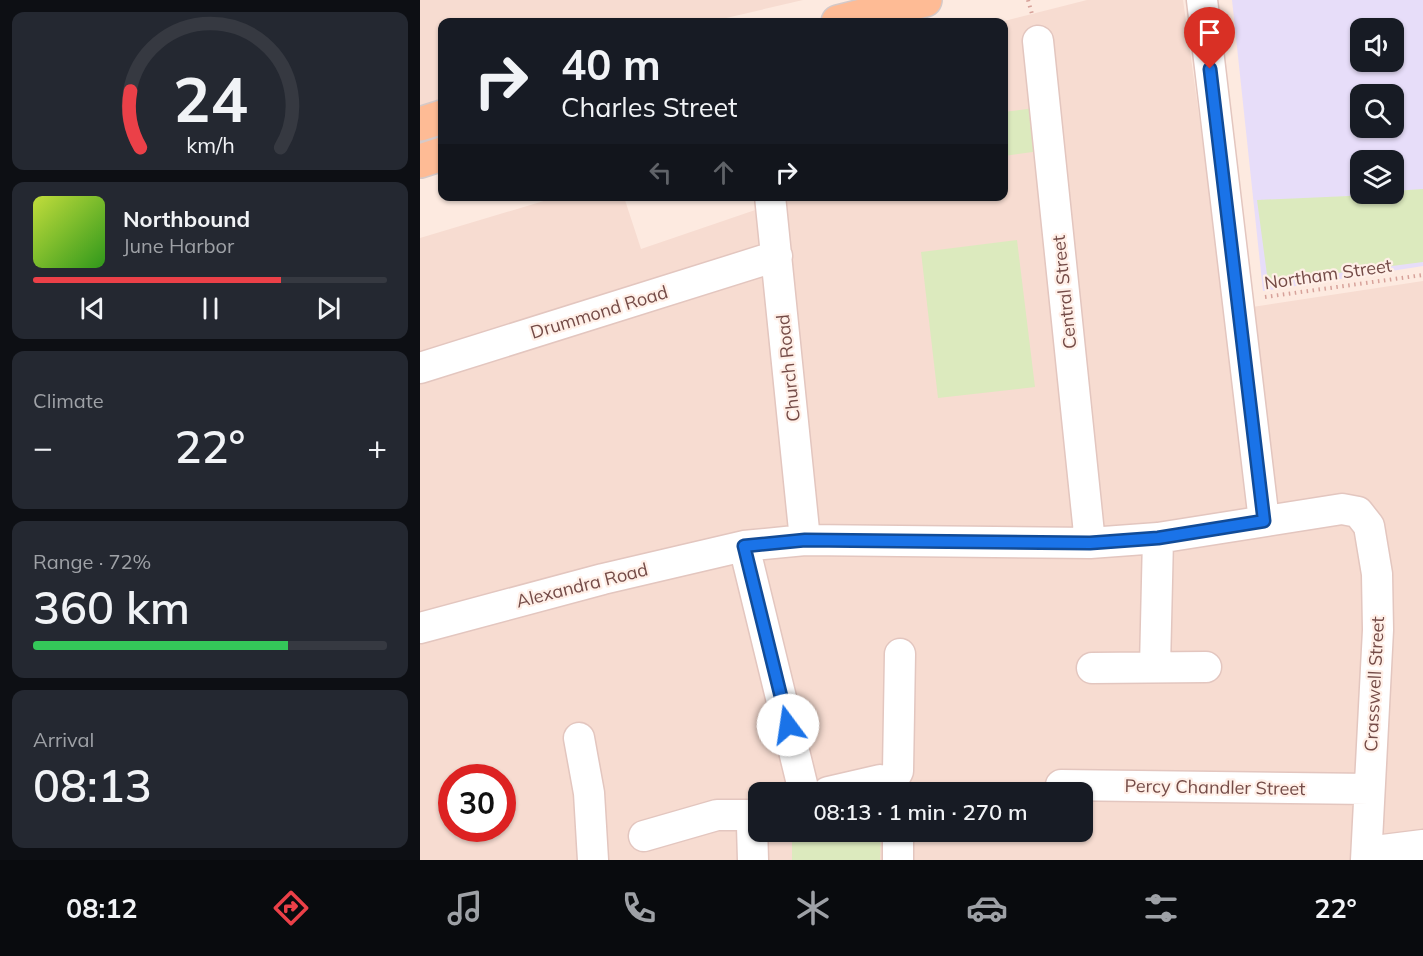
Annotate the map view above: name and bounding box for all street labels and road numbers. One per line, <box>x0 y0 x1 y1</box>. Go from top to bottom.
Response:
street label: Central Street <box>1047 234 1081 350</box>
street label: Northam Street <box>1263 254 1393 294</box>
street label: Drummond Road <box>528 280 670 344</box>
street label: Church Road <box>771 313 805 423</box>
street label: Alexandra Road <box>514 558 650 612</box>
street label: Crasswell Street <box>1359 616 1389 752</box>
street label: Percy Chandler Street <box>1124 774 1306 800</box>

